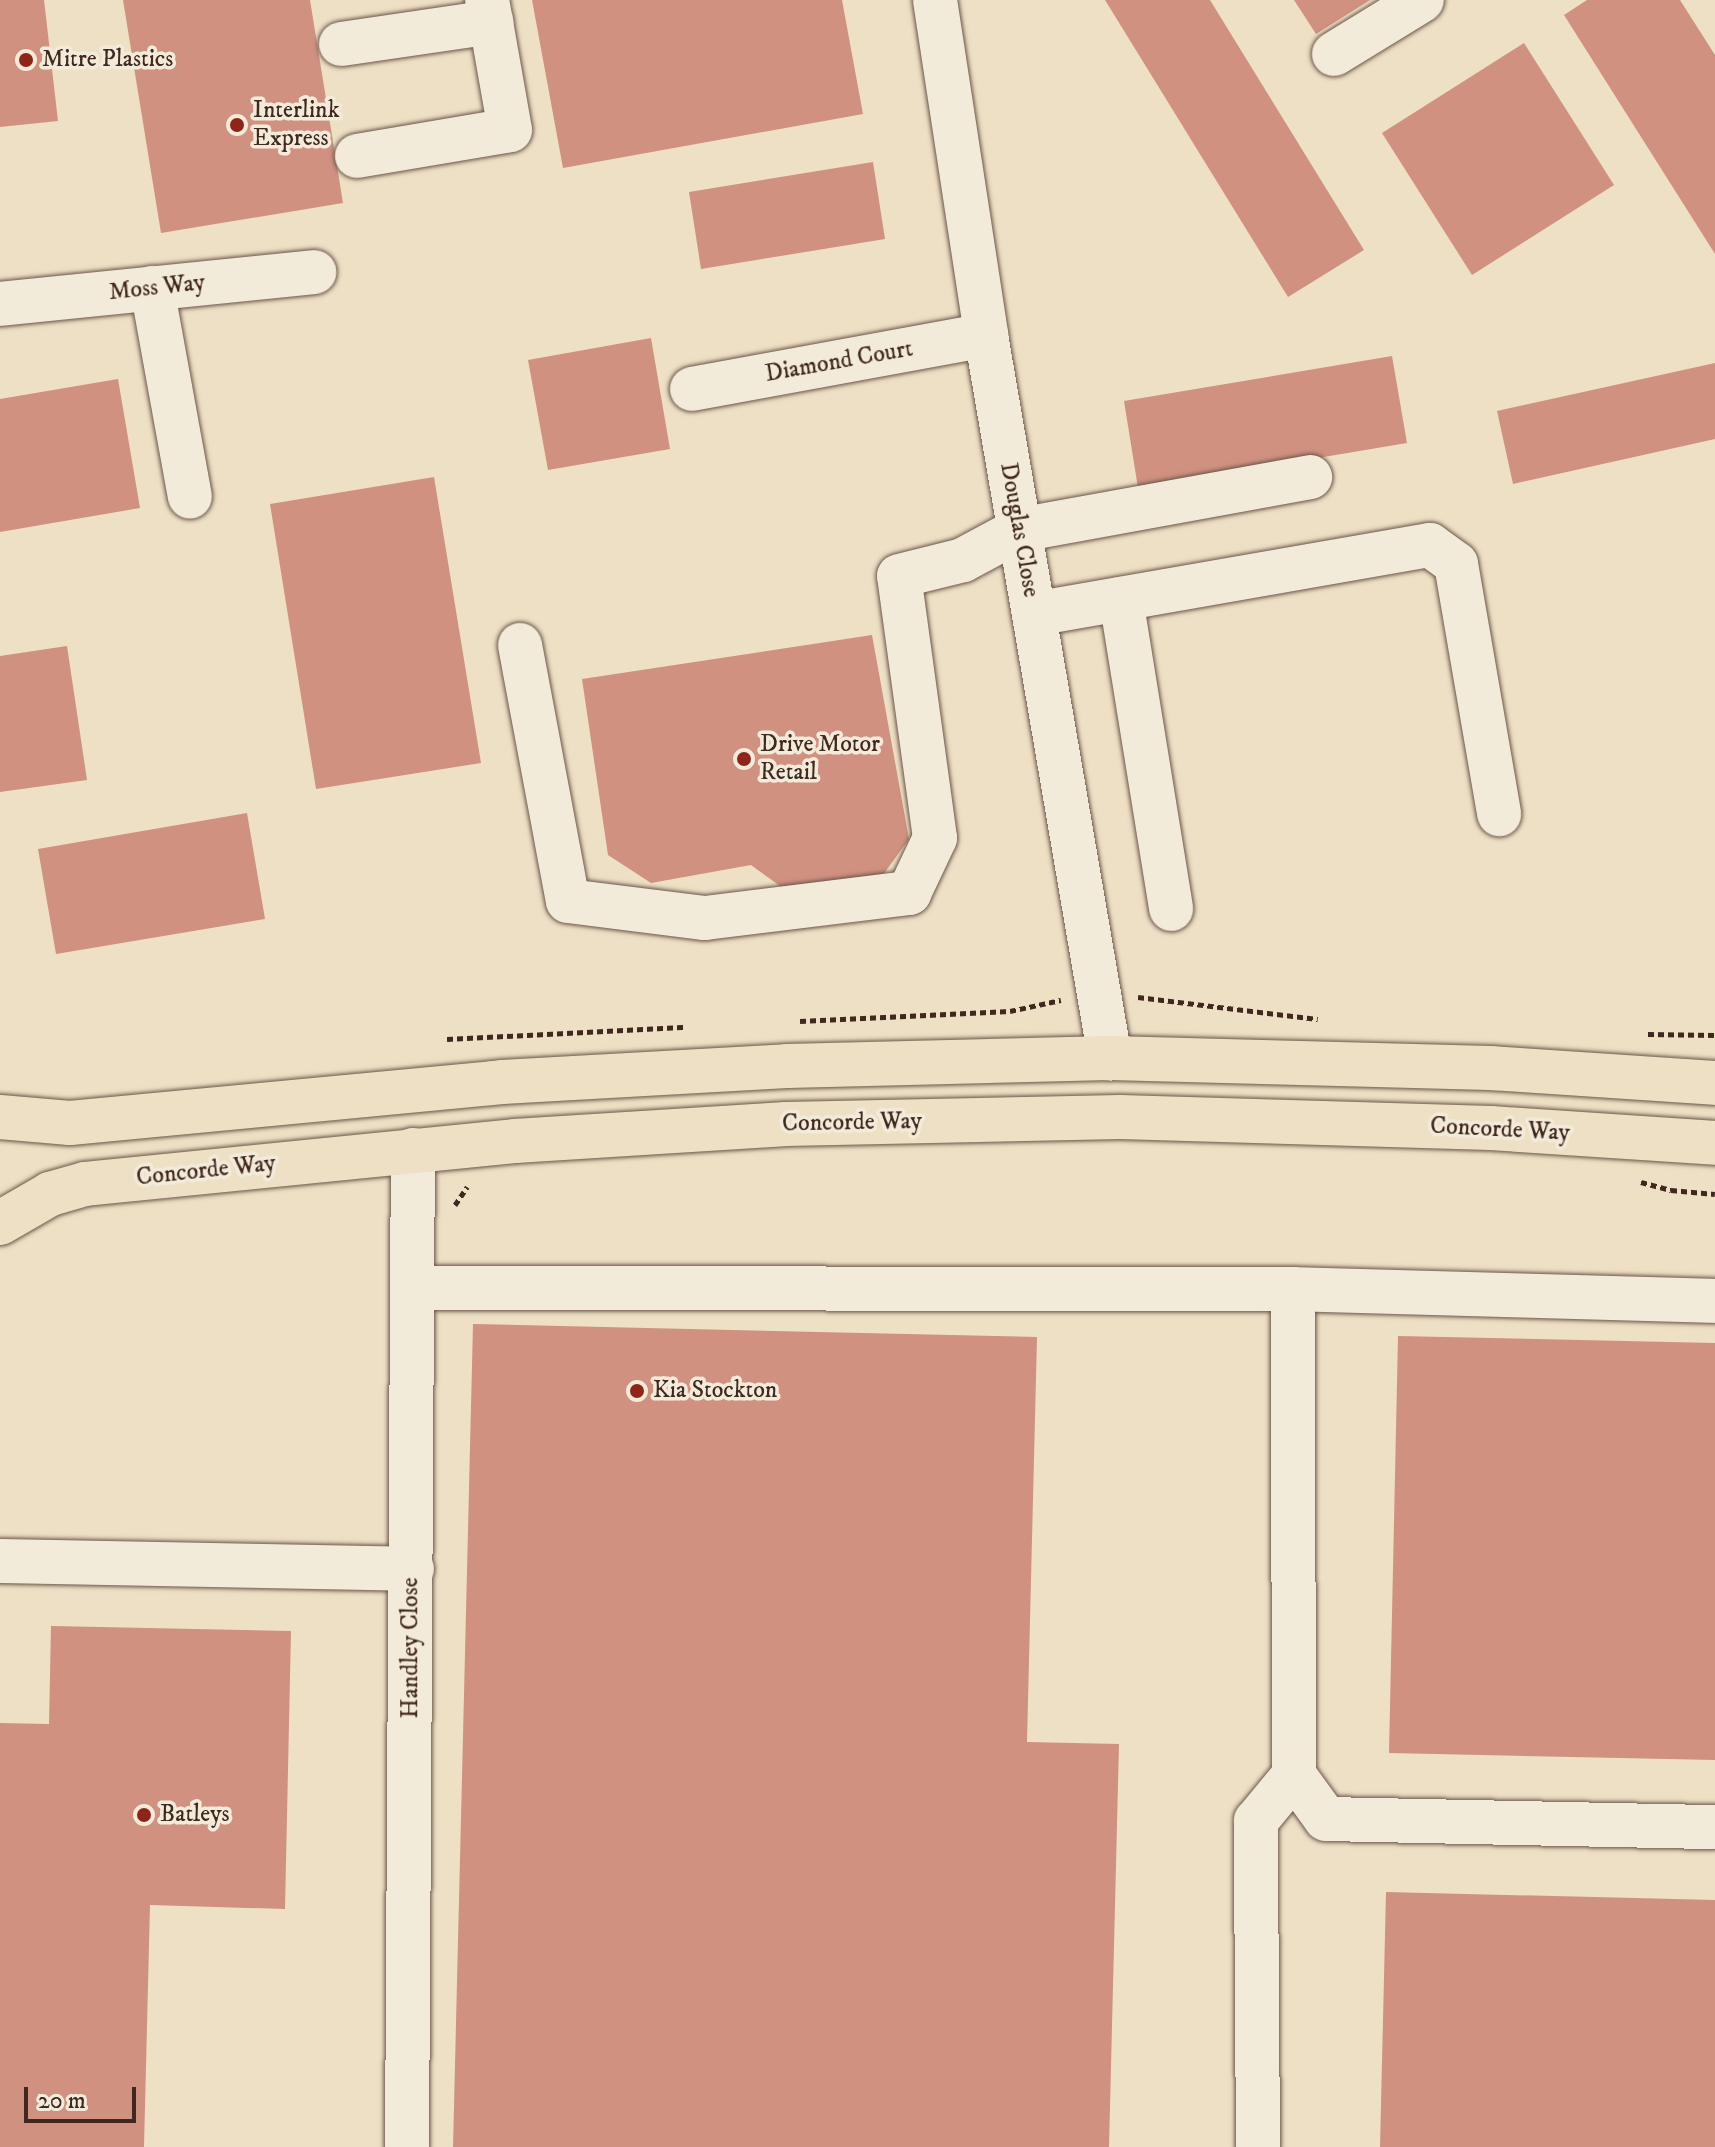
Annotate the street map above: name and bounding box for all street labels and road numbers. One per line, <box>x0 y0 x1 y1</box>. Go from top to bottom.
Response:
street label: Moss Way <box>108 269 206 307</box>
street label: Diamond Court <box>763 335 915 389</box>
street label: Douglas Close <box>993 460 1045 600</box>
street label: Concorde Way <box>782 1107 922 1139</box>
street label: Concorde Way <box>1429 1112 1571 1148</box>
street label: Concorde Way <box>135 1149 277 1193</box>
street label: Handley Close <box>397 1577 425 1719</box>

